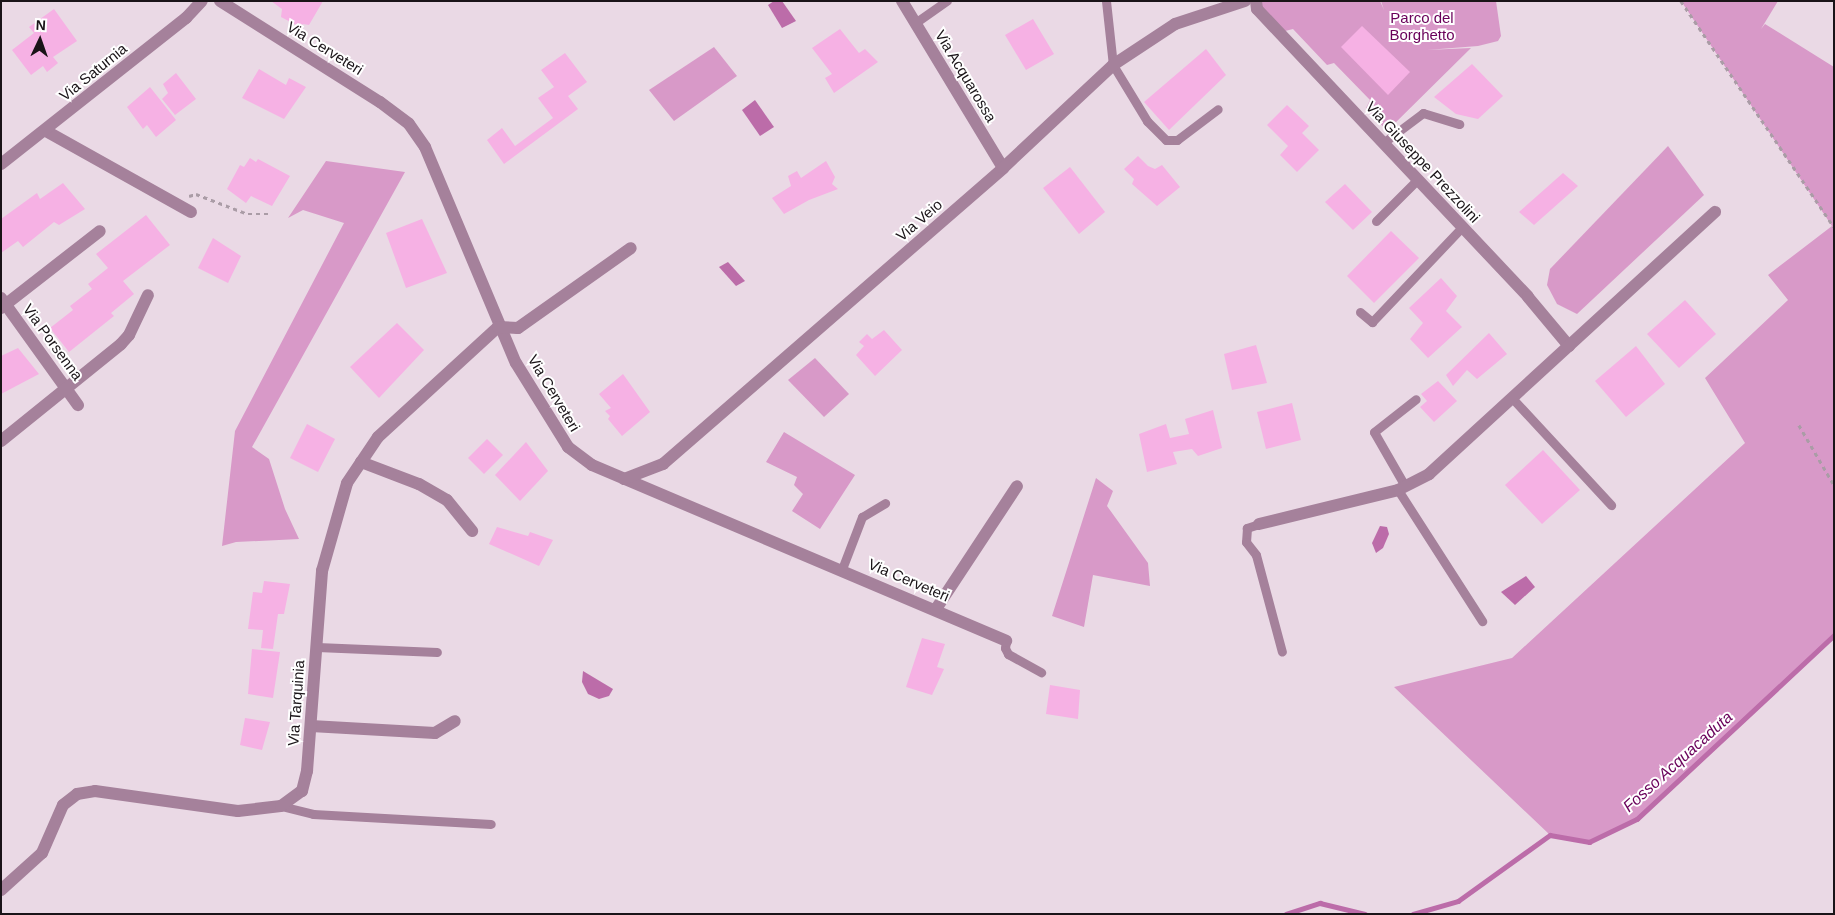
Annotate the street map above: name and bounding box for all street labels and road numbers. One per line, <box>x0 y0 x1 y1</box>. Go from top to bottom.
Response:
street label: Via Cerveteri <box>284 17 366 79</box>
street label: Via Acquarossa <box>931 26 1001 126</box>
street label: Via Saturnia <box>56 39 130 105</box>
street label: Via Giuseppe Prezzolini <box>1362 98 1484 226</box>
street label: Via Veio <box>892 195 946 245</box>
street label: Via Porsenna <box>19 300 87 384</box>
street label: Via Cerveteri <box>524 351 584 435</box>
street label: Via Cerveteri <box>866 555 952 605</box>
street label: Via Tarquinia <box>284 659 308 747</box>

